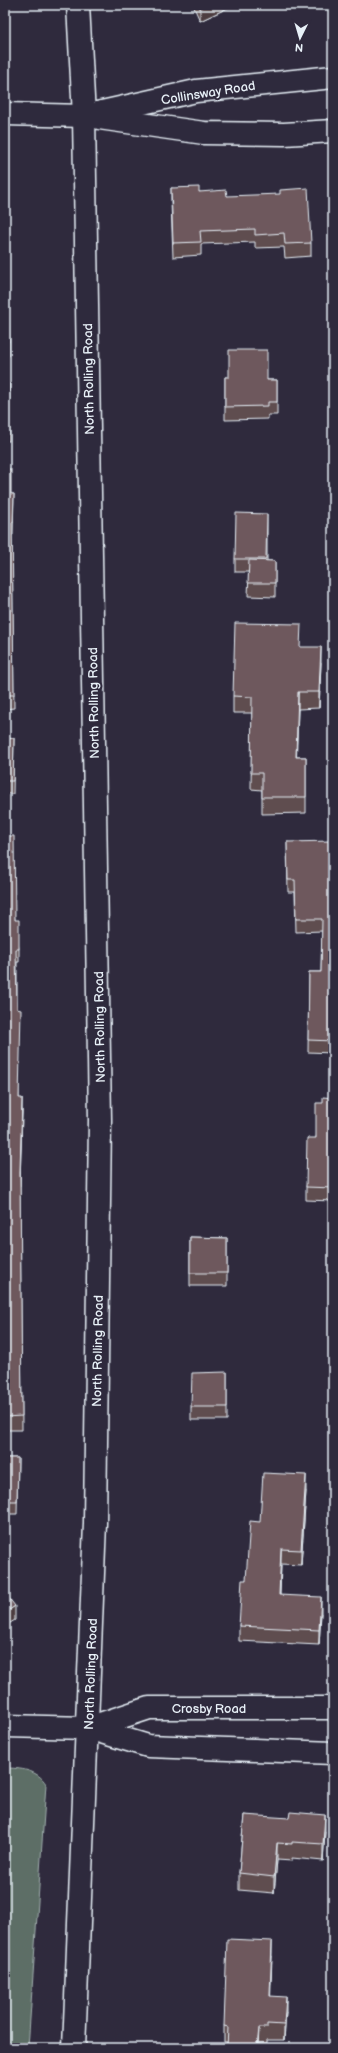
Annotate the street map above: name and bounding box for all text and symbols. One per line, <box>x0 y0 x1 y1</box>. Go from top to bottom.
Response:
north arrow <box>280 18 320 58</box>
text: N <box>294 41 304 54</box>
street label: Collinsway Road <box>160 78 256 108</box>
street label: North Rolling Road <box>80 323 98 435</box>
street label: North Rolling Road <box>85 647 103 759</box>
street label: North Rolling Road <box>91 971 109 1083</box>
street label: North Rolling Road <box>89 1295 107 1407</box>
street label: North Rolling Road <box>81 1618 101 1730</box>
street label: Crosby Road <box>172 1701 246 1717</box>

